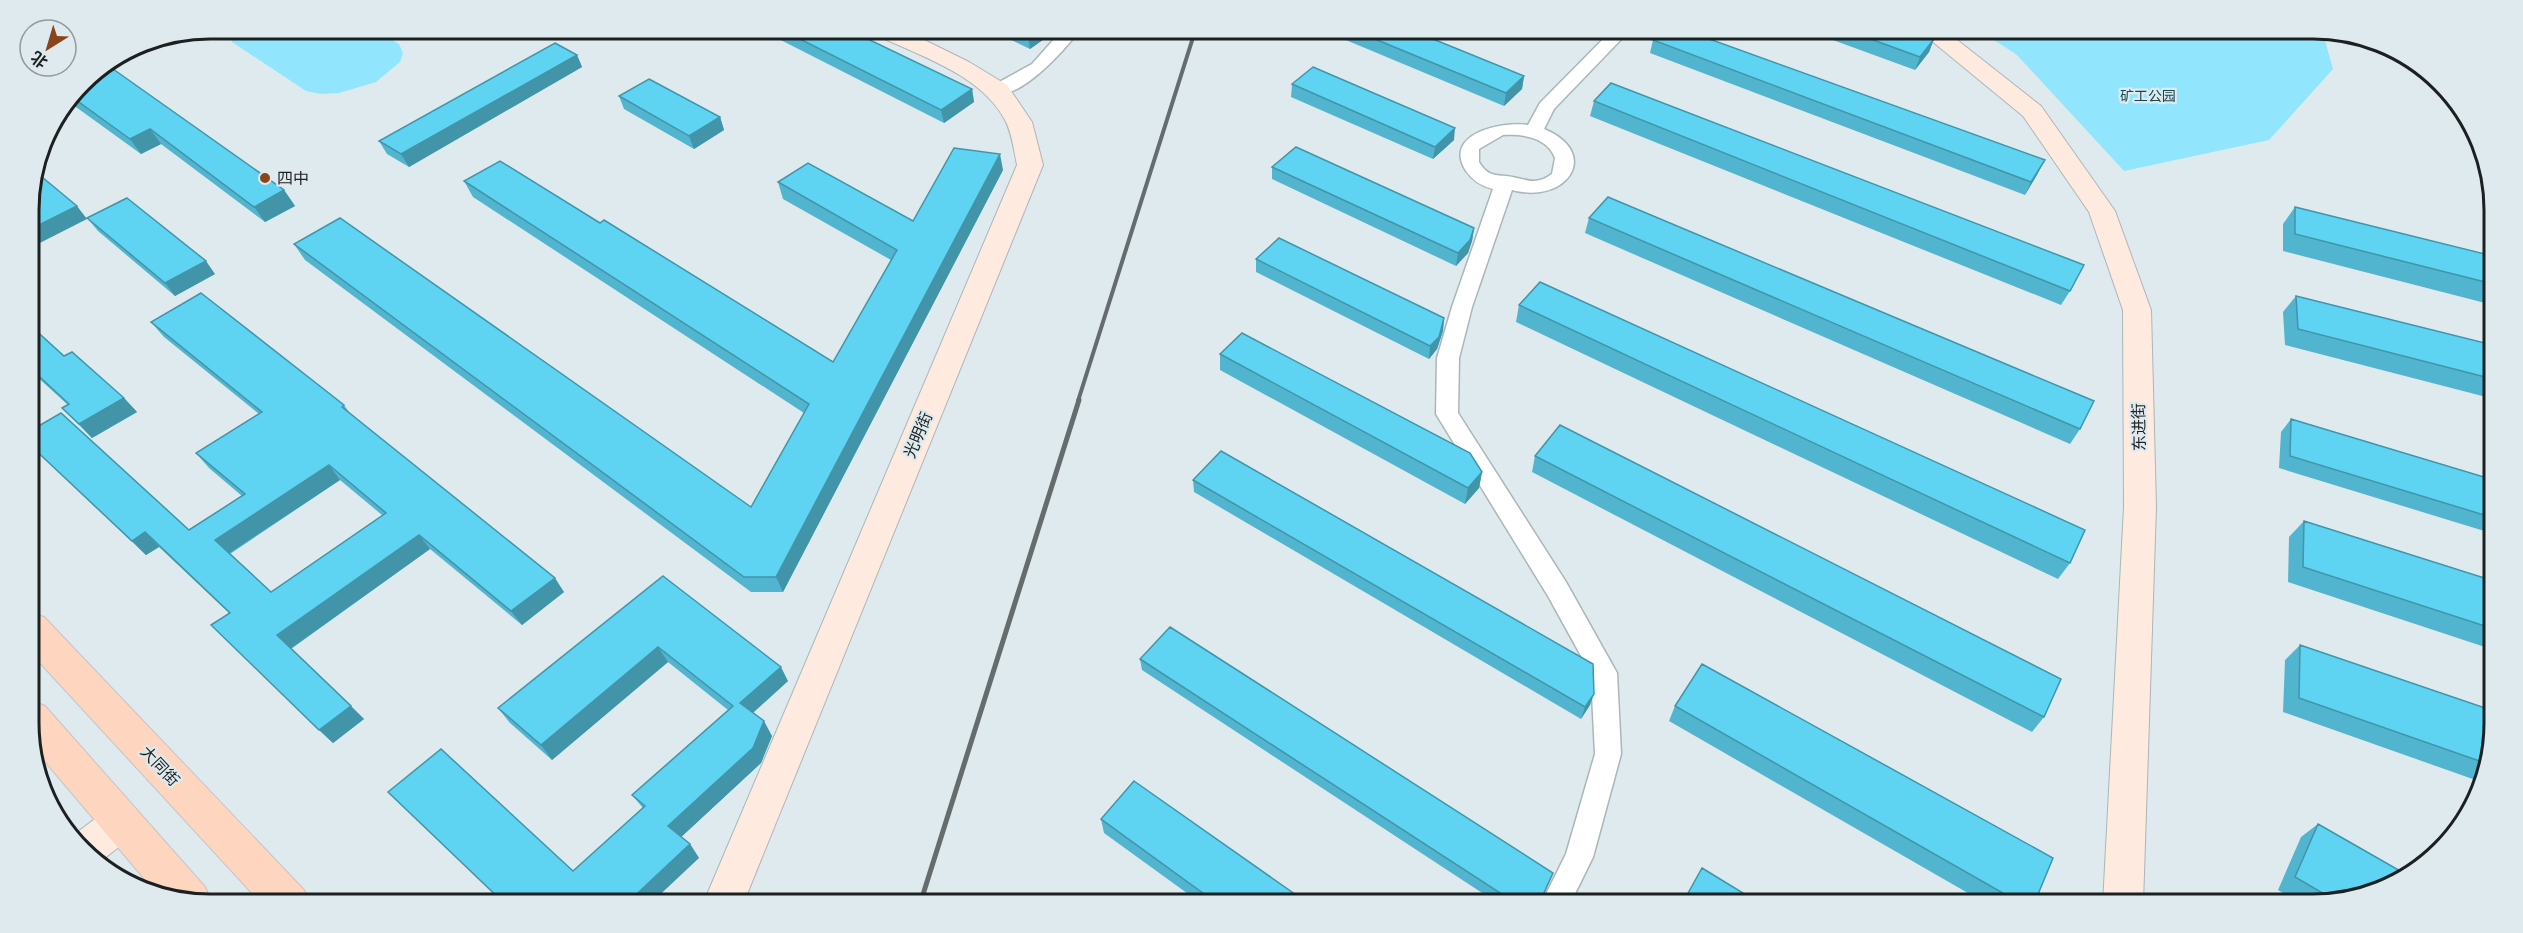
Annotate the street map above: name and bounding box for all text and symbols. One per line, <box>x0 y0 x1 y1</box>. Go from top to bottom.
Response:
north arrow <box>18 18 78 78</box>
text: 北 <box>27 47 51 72</box>
park label: 矿工公园 <box>2120 88 2176 104</box>
place label: 四中 <box>277 169 309 188</box>
marker: 四中 <box>258 171 272 185</box>
street label: 东进街 <box>2129 403 2149 451</box>
street label: 光明街 <box>900 409 936 461</box>
street label: 大同街 <box>137 742 183 790</box>

